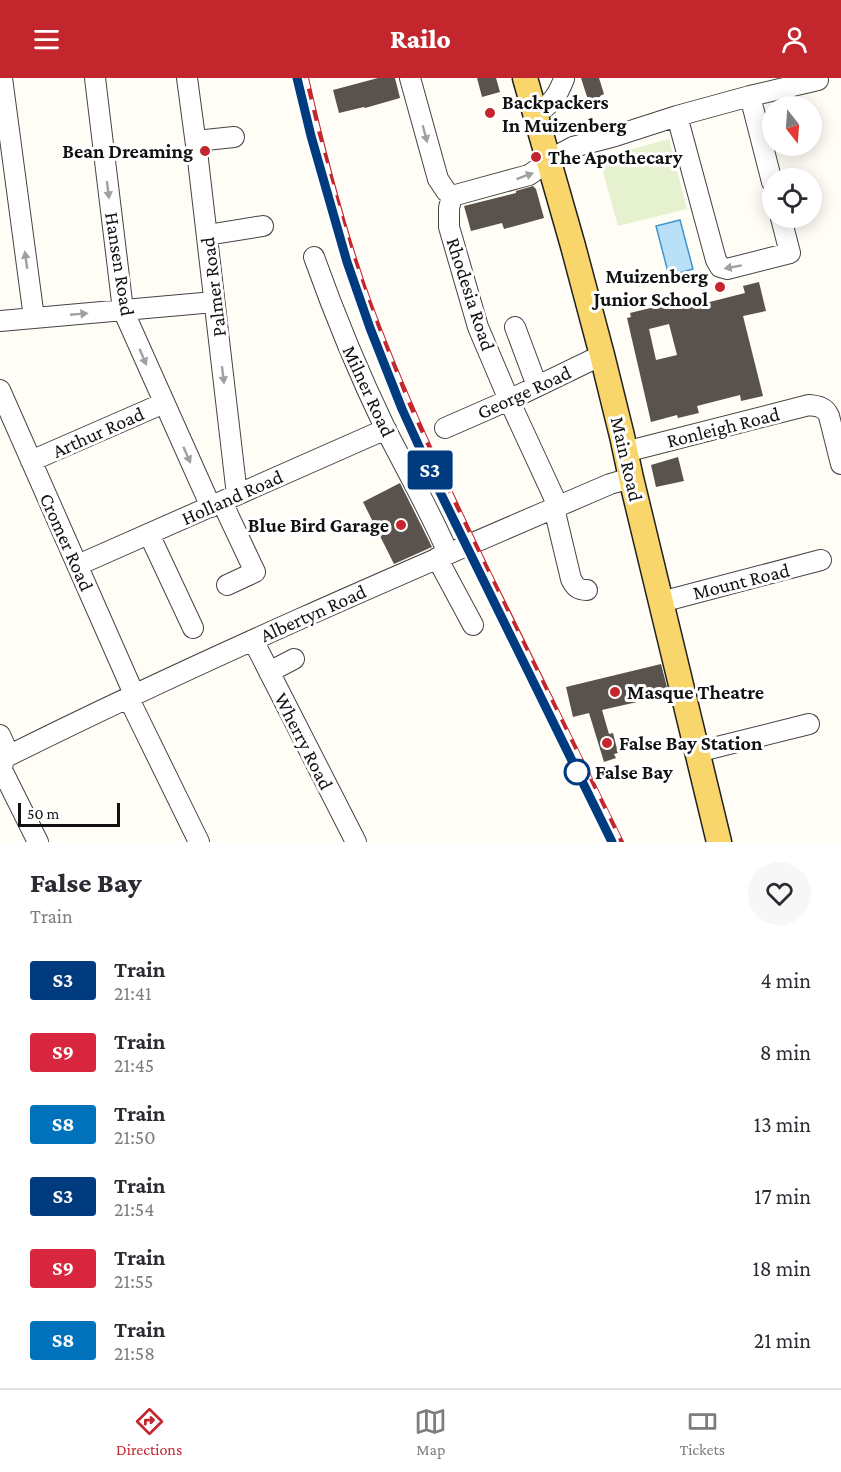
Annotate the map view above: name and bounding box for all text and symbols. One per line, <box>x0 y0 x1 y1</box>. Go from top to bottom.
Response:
icon: menu <box>30 23 63 56</box>
icon: person <box>778 23 811 56</box>
text: Railo <box>390 24 451 54</box>
place label: Backpackers In Muizenberg <box>502 91 627 136</box>
north arrow <box>762 96 822 156</box>
map controls <box>762 96 822 228</box>
marker: Backpackers In Muizenberg <box>483 106 497 120</box>
one-way arrow <box>421 126 430 144</box>
place label: Bean Dreaming <box>62 140 193 162</box>
marker: Bean Dreaming <box>198 144 212 158</box>
place label: The Apothecary <box>548 146 683 168</box>
marker: The Apothecary <box>529 150 543 164</box>
button: locate <box>762 168 822 228</box>
one-way arrow <box>516 170 534 180</box>
one-way arrow <box>104 181 113 200</box>
street label: Hansen Road <box>101 211 139 318</box>
street label: Palmer Road <box>196 235 230 338</box>
street label: Rhodesia Road <box>442 235 500 354</box>
one-way arrow <box>21 251 31 270</box>
one-way arrow <box>724 263 743 272</box>
place label: Muizenberg Junior School <box>592 265 708 310</box>
marker: Muizenberg Junior School <box>713 280 727 294</box>
one-way arrow <box>70 309 89 319</box>
street label: Milner Road <box>338 342 400 440</box>
one-way arrow <box>138 348 148 366</box>
street label: George Road <box>474 361 575 424</box>
one-way arrow <box>218 366 228 385</box>
street label: Arthur Road <box>49 402 148 462</box>
street label: Ronleigh Road <box>664 402 782 453</box>
street label: Main Road <box>607 415 648 504</box>
one-way arrow <box>183 446 192 464</box>
line badge: S3 <box>403 450 457 490</box>
text: S3 <box>420 458 440 482</box>
street label: Holland Road <box>178 465 286 529</box>
street label: Cromer Road <box>36 490 99 595</box>
place label: Blue Bird Garage <box>248 514 389 536</box>
marker: Blue Bird Garage <box>394 518 408 532</box>
street label: Mount Road <box>690 558 792 604</box>
street label: Albertyn Road <box>257 580 370 647</box>
place label: Masque Theatre <box>627 681 764 703</box>
marker: Masque Theatre <box>608 685 622 699</box>
street label: Wherry Road <box>269 689 338 794</box>
place label: False Bay Station <box>619 732 763 754</box>
marker: False Bay Station <box>600 736 614 750</box>
marker: False Bay <box>564 759 590 785</box>
place label: False Bay <box>595 761 673 783</box>
scale bar <box>18 800 120 828</box>
text: 50 m <box>27 805 59 822</box>
button: heart <box>748 862 811 925</box>
text: False Bay <box>30 867 142 898</box>
text: Train <box>30 905 73 927</box>
text: Train <box>114 957 165 982</box>
text: S3 <box>53 968 73 992</box>
text: 4 min <box>760 968 811 993</box>
text: 21:41 <box>114 982 152 1004</box>
text: Train <box>114 1029 165 1054</box>
text: S9 <box>52 1040 74 1064</box>
text: 8 min <box>760 1040 811 1065</box>
text: 21:45 <box>114 1054 154 1076</box>
text: Train <box>114 1101 165 1126</box>
text: S8 <box>52 1112 74 1136</box>
text: 13 min <box>754 1112 811 1137</box>
text: 21:50 <box>114 1126 155 1148</box>
text: Train <box>114 1173 165 1198</box>
text: S3 <box>53 1184 73 1208</box>
text: 17 min <box>754 1184 811 1209</box>
text: 21:54 <box>114 1198 154 1220</box>
text: Train <box>114 1245 165 1270</box>
text: S9 <box>52 1256 74 1280</box>
text: 18 min <box>752 1256 811 1281</box>
text: 21:55 <box>114 1270 153 1292</box>
text: Train <box>114 1317 165 1342</box>
text: S8 <box>52 1328 74 1352</box>
text: 21 min <box>754 1328 811 1353</box>
text: 21:58 <box>114 1342 155 1364</box>
tab: Directions <box>116 1405 182 1458</box>
tab: Map <box>414 1405 447 1458</box>
tab: Tickets <box>679 1405 725 1458</box>

